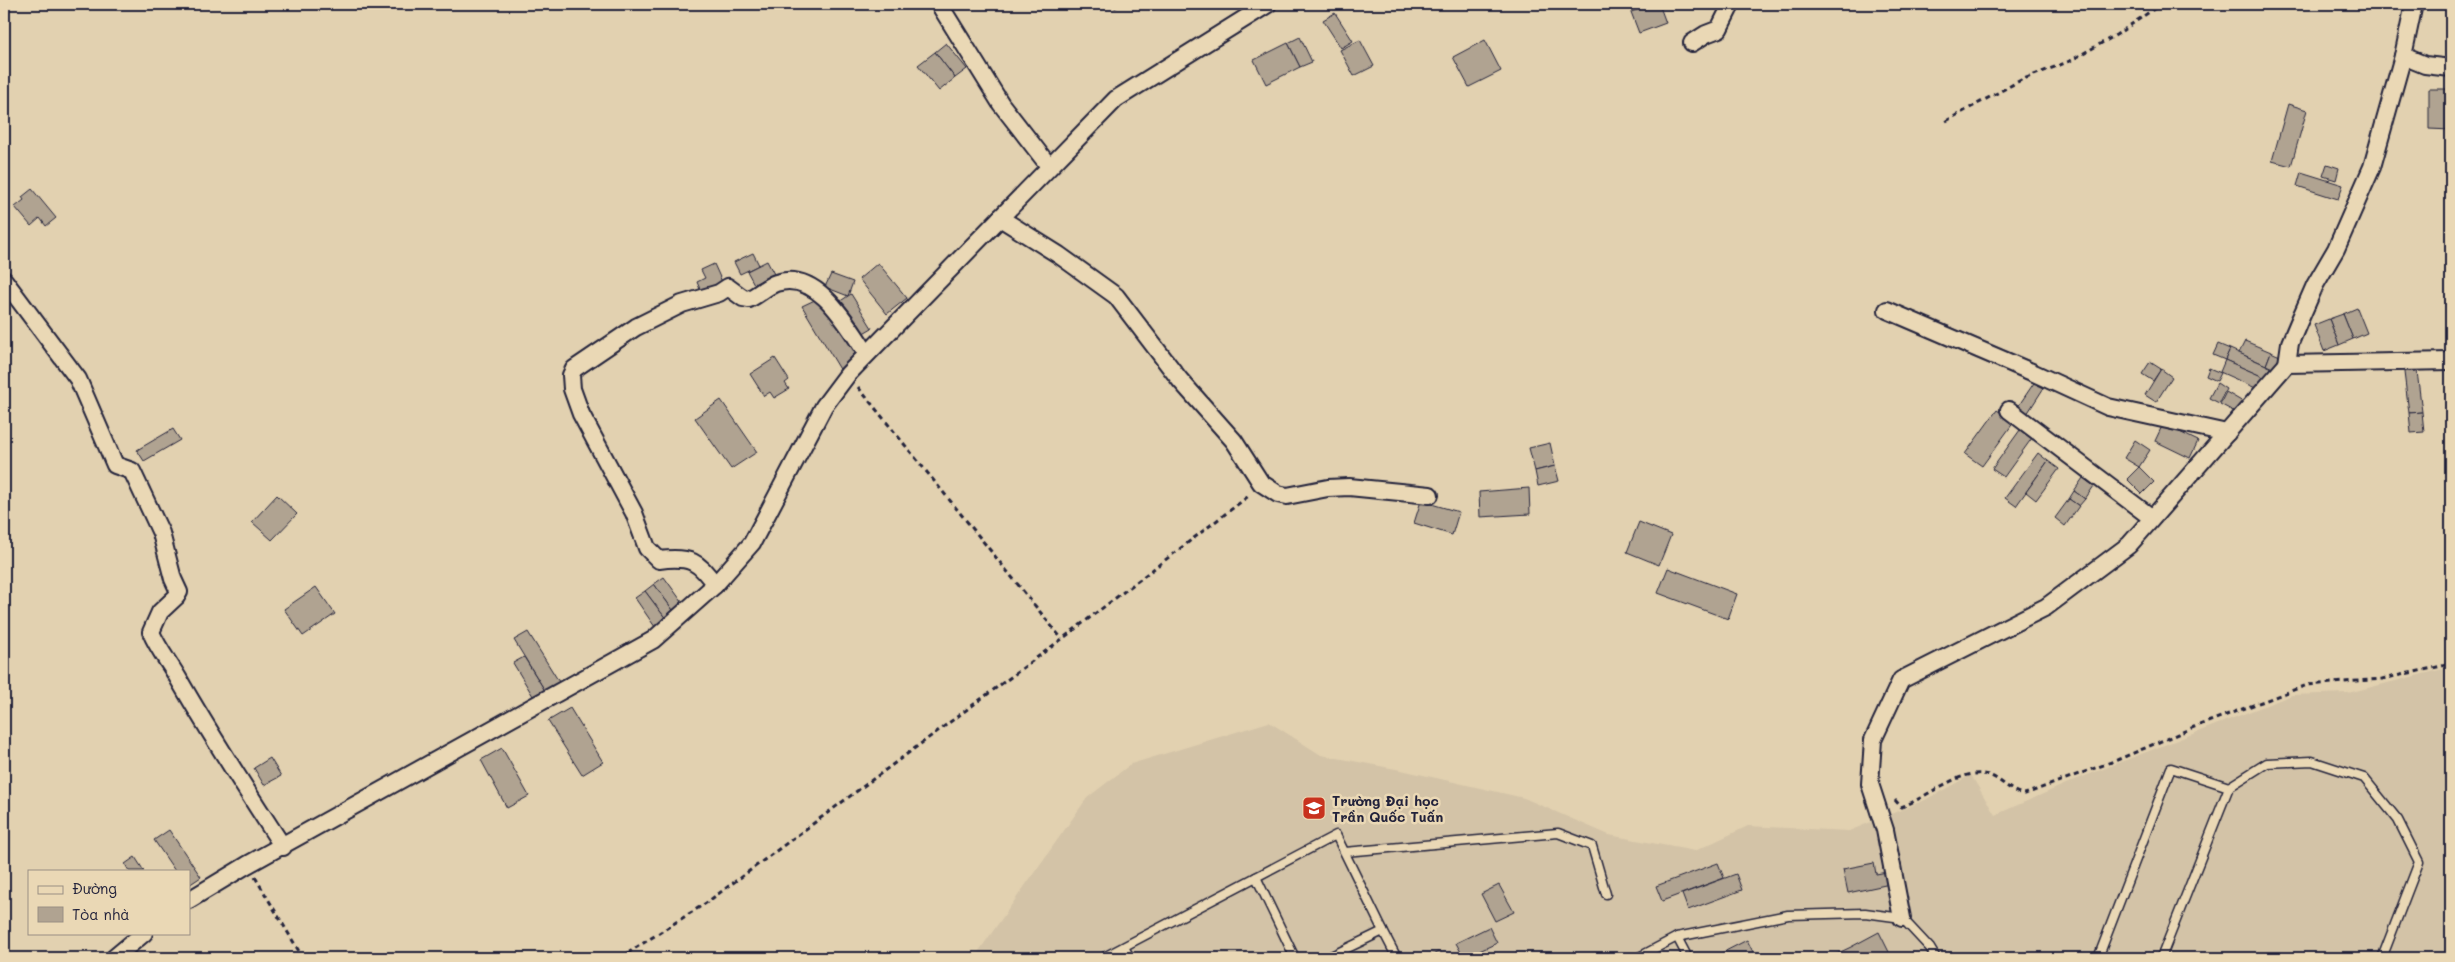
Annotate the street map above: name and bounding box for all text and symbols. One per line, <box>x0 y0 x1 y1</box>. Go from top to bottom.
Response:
place label: Trường Đại học Trần Quốc Tuấn <box>1332 791 1443 826</box>
school or university icon: Trường Đại học Trần Quốc Tuấn <box>1301 795 1327 821</box>
legend <box>28 870 190 934</box>
text: Đường <box>72 878 117 898</box>
text: Tòa nhà <box>72 904 130 924</box>

